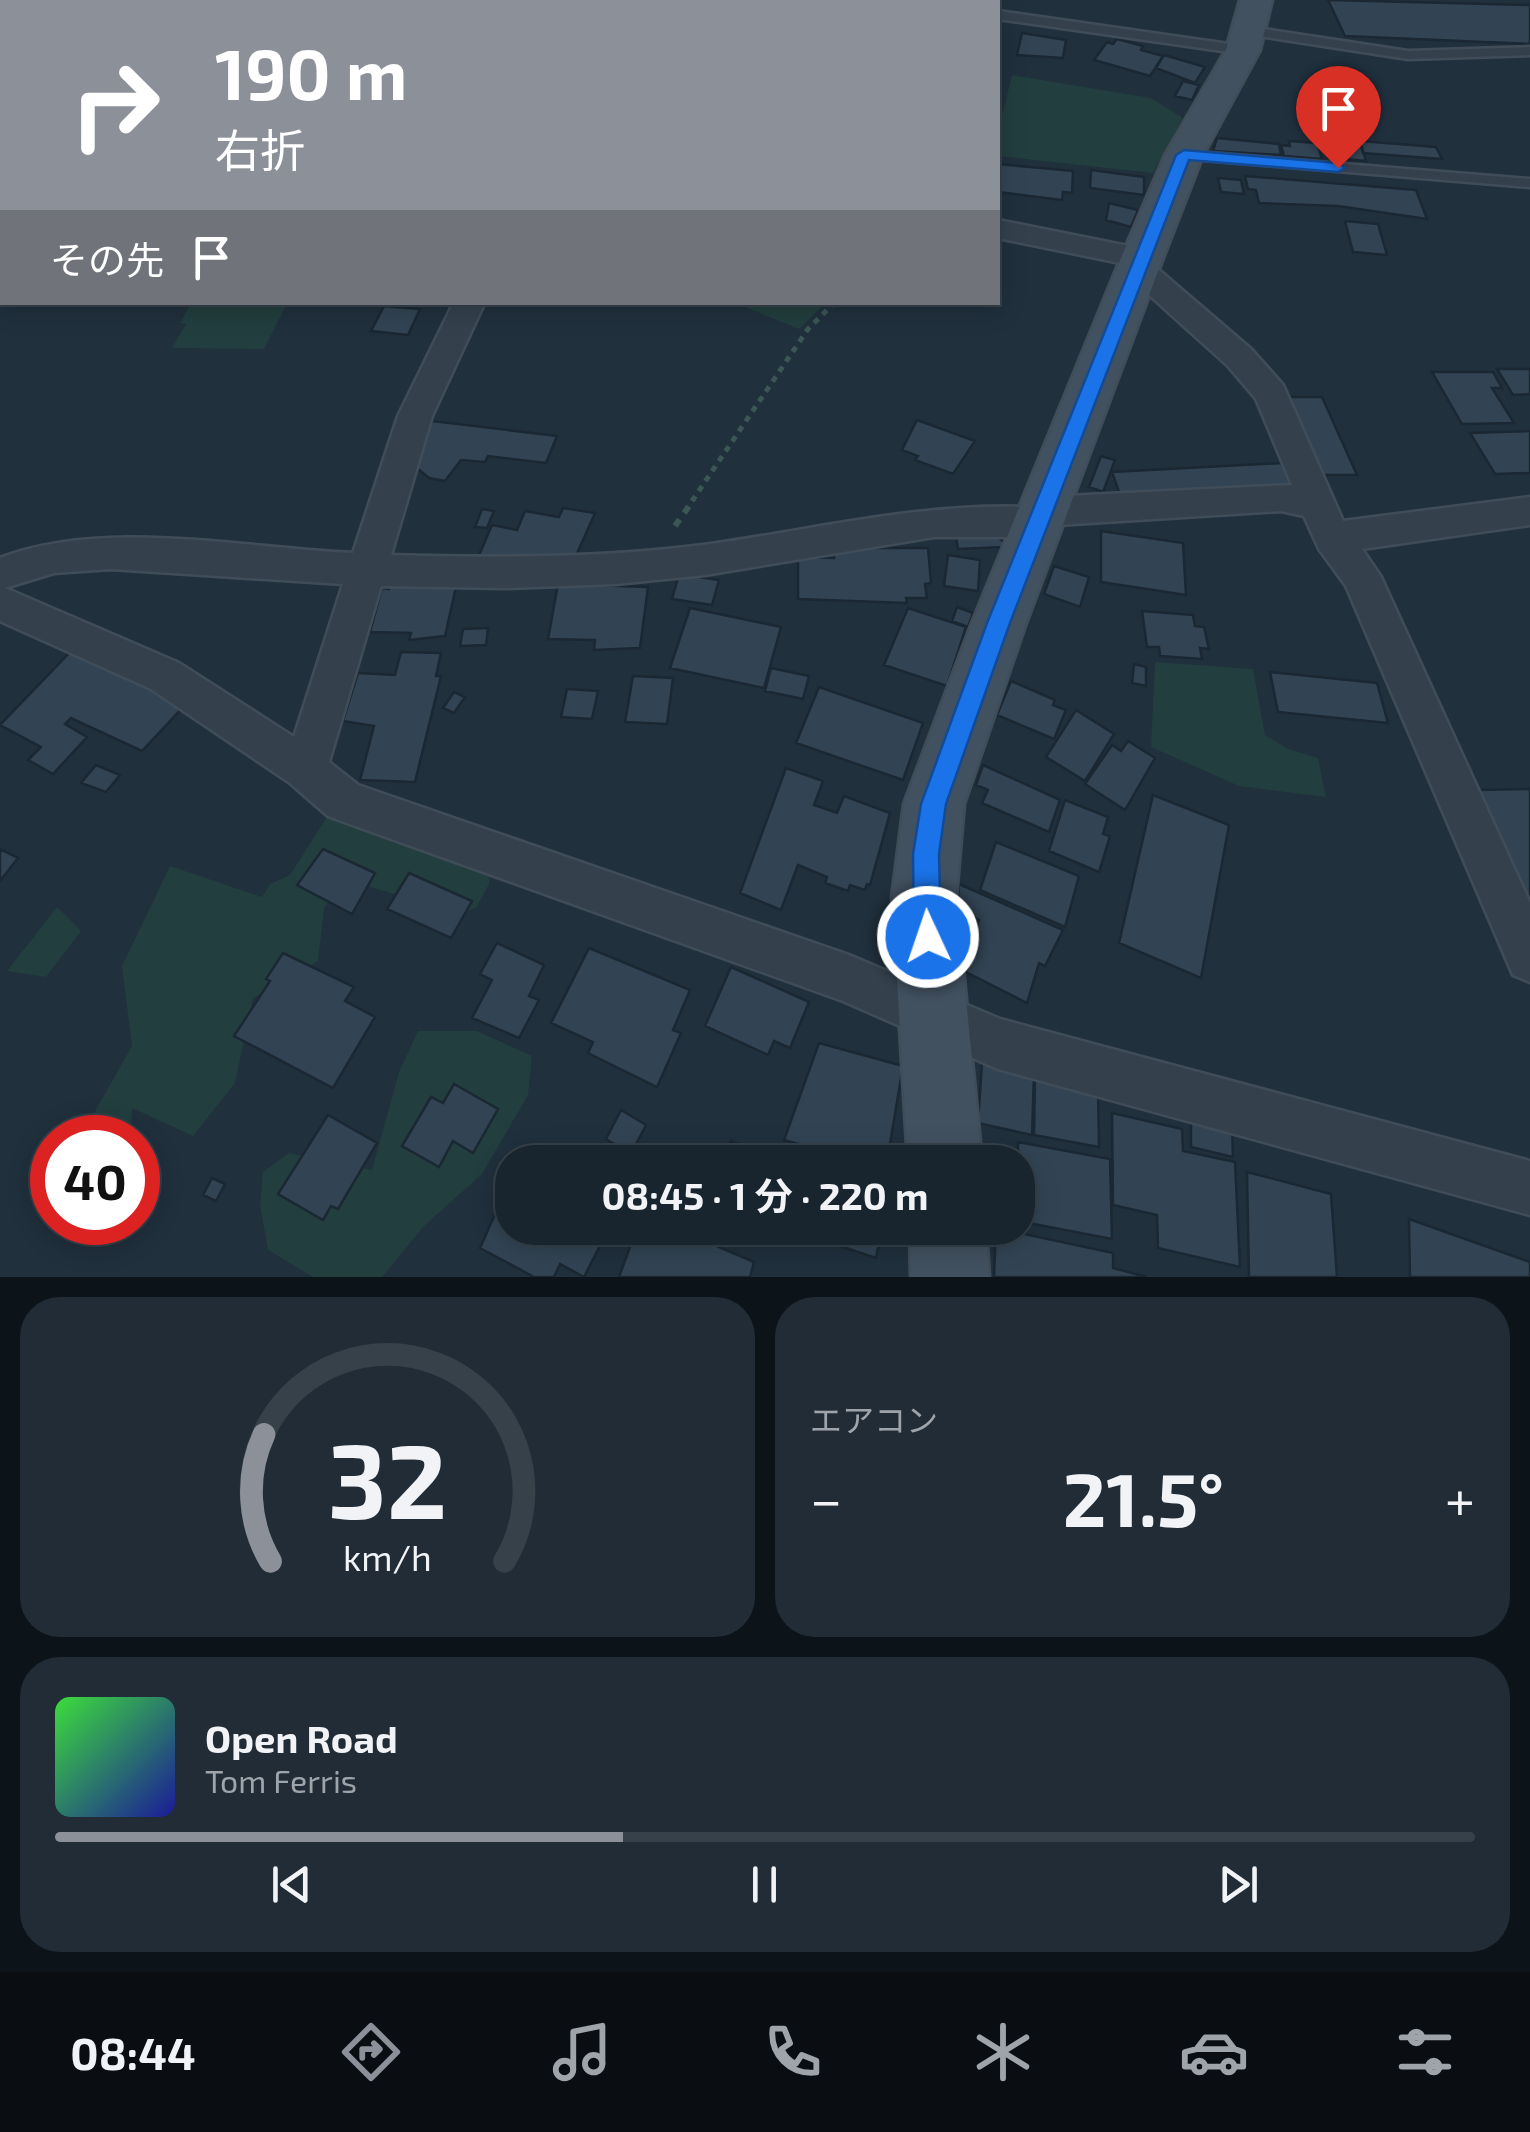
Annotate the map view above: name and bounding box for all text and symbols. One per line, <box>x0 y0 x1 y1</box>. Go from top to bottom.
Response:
text: 190 m <box>215 30 408 114</box>
icon: right <box>50 40 180 170</box>
pin <box>1296 66 1381 169</box>
icon: arrive <box>1311 81 1366 136</box>
text: 右折 <box>215 122 305 176</box>
icon: arrive <box>184 230 239 285</box>
text: その先 <box>50 236 164 282</box>
position arrow <box>876 885 980 989</box>
speed limit sign: 40 <box>30 1115 160 1245</box>
text: 08:45 · 1 分 · 220 m <box>602 1172 928 1218</box>
text: エアコン <box>810 1400 938 1438</box>
text: 32 <box>328 1415 447 1540</box>
text: 21.5° <box>1063 1452 1224 1542</box>
text: − <box>810 1465 842 1531</box>
text: + <box>1445 1465 1475 1531</box>
text: km/h <box>343 1535 432 1578</box>
text: Open Road <box>205 1715 398 1761</box>
text: Tom Ferris <box>205 1761 357 1799</box>
icon: previous <box>264 1857 319 1912</box>
icon: pause <box>737 1857 792 1912</box>
icon: next <box>1211 1857 1266 1912</box>
icon: directions <box>336 2017 406 2087</box>
icon: music <box>547 2017 617 2087</box>
icon: phone <box>758 2017 828 2087</box>
icon: climate <box>968 2017 1038 2087</box>
icon: car <box>1179 2017 1249 2087</box>
icon: filters <box>1390 2017 1460 2087</box>
text: 08:44 <box>70 2025 196 2079</box>

